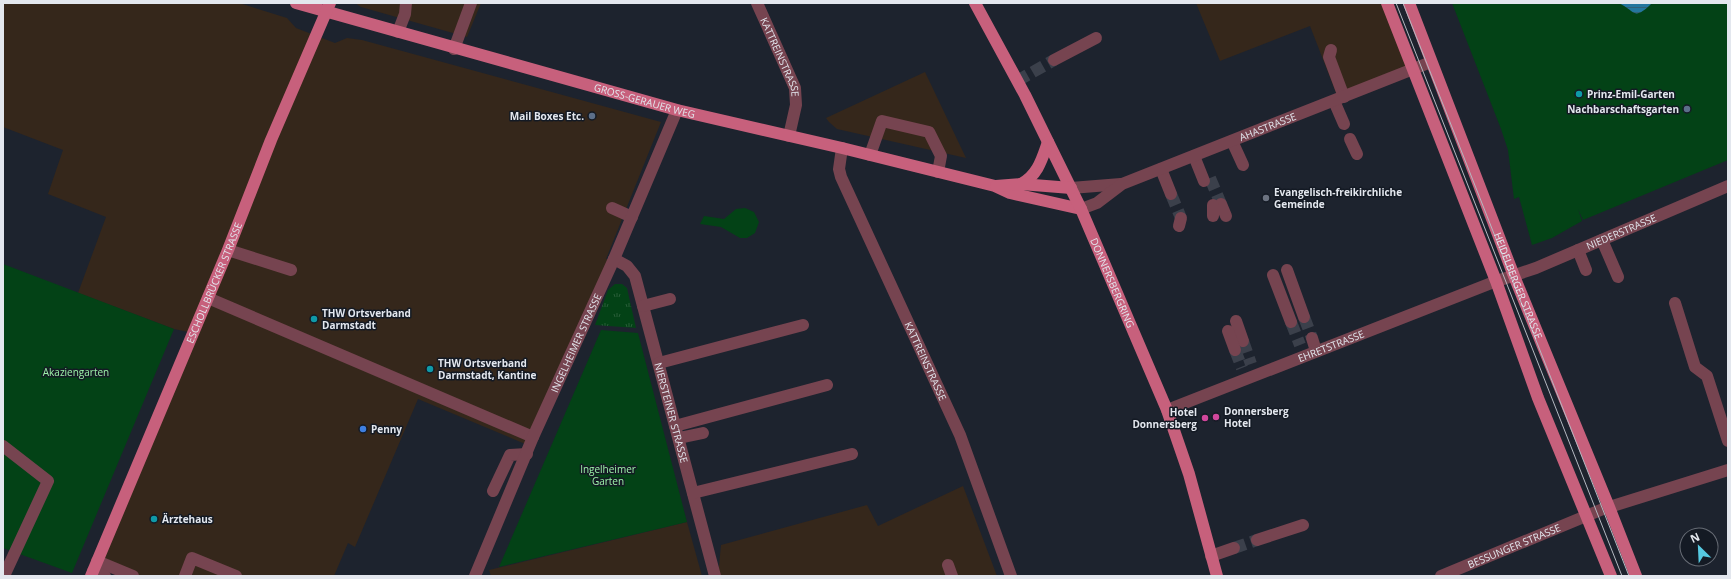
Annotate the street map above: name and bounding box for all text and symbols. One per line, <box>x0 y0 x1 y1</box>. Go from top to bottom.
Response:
street label: KATTREINSTRASSE <box>757 15 802 97</box>
street label: GROSS-GERAUER WEG <box>592 80 697 121</box>
place label: Prinz-Emil-Garten <box>1587 87 1675 101</box>
marker: Prinz-Emil-Garten <box>1574 89 1584 99</box>
place label: Nachbarschaftsgarten <box>1567 102 1679 116</box>
marker: Nachbarschaftsgarten <box>1682 104 1692 114</box>
place label: Mail Boxes Etc. <box>510 109 584 123</box>
street label: AHASTRASSE <box>1237 109 1298 144</box>
marker: Mail Boxes Etc. <box>587 111 597 121</box>
place label: Evangelisch-freikirchliche Gemeinde <box>1274 185 1402 211</box>
marker: Evangelisch-freikirchliche Gemeinde <box>1261 193 1271 203</box>
street label: NIEDERSTRASSE <box>1584 210 1658 253</box>
street label: ESCHOLLBRÜCKER STRASSE <box>183 220 245 345</box>
street label: HEIDELBERGER STRASSE <box>1491 230 1546 341</box>
street label: DONNERSBERGRING <box>1087 236 1138 330</box>
street label: INGELHEIMER STRASSE <box>547 291 604 395</box>
place label: THW Ortsverband Darmstadt <box>322 306 411 332</box>
marker: THW Ortsverband Darmstadt <box>309 314 319 324</box>
street label: KATTREINSTRASSE <box>902 319 950 403</box>
street label: EHRETSTRASSE <box>1296 327 1366 365</box>
place label: THW Ortsverband Darmstadt, Kantine <box>438 356 536 382</box>
street label: NIERSTEINER STRASSE <box>651 361 692 464</box>
marker: THW Ortsverband Darmstadt, Kantine <box>425 364 435 374</box>
park label: Akaziengarten <box>43 365 109 379</box>
place label: Donnersberg Hotel <box>1224 404 1289 430</box>
place label: Hotel Donnersberg <box>1132 405 1197 431</box>
marker: Donnersberg Hotel <box>1211 412 1221 422</box>
marker: Hotel Donnersberg <box>1200 413 1210 423</box>
place label: Penny <box>371 422 402 436</box>
marker: Penny <box>358 424 368 434</box>
park label: Ingelheimer Garten <box>580 462 636 488</box>
place label: Ärztehaus <box>162 512 213 526</box>
marker: Ärztehaus <box>149 514 159 524</box>
street label: BESSUNGER STRASSE <box>1465 520 1563 571</box>
north arrow <box>1679 527 1719 567</box>
text: N <box>1688 529 1702 546</box>

